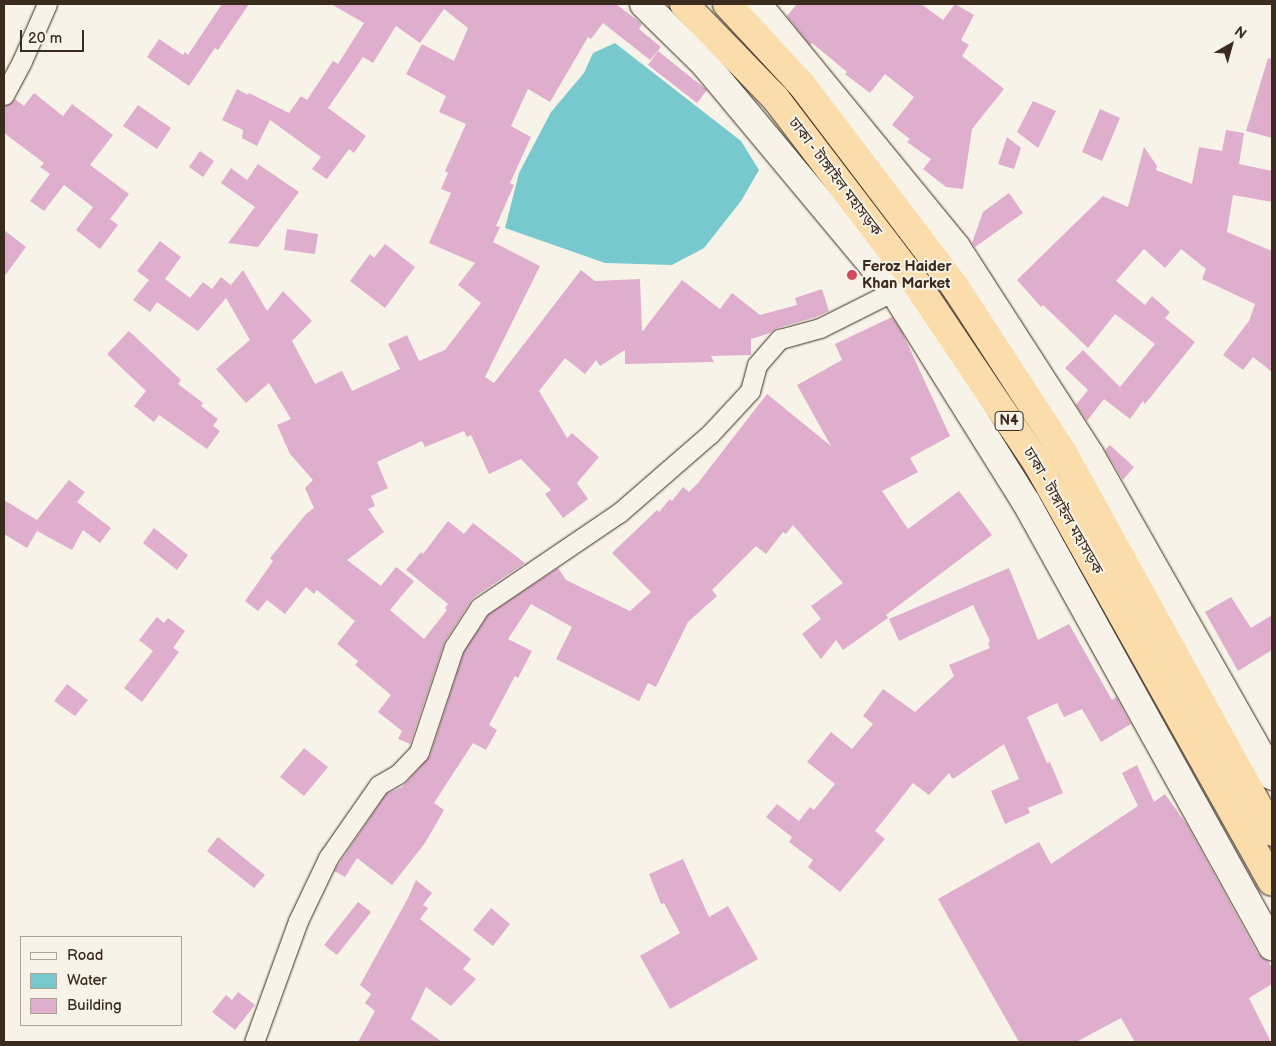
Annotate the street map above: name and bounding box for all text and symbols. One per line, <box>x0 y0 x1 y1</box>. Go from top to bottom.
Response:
scale bar <box>22 20 86 52</box>
north arrow <box>1206 20 1256 70</box>
text: N <box>1231 23 1250 43</box>
text: 20 m <box>28 29 62 48</box>
street label: ঢাকা - টাঙ্গাইল মহাসড়ক <box>784 114 886 240</box>
place label: Feroz Haider Khan Market <box>862 257 951 292</box>
marker: Feroz Haider Khan Market <box>846 269 858 281</box>
road number: N4 <box>994 410 1024 432</box>
street label: ঢাকা - টাঙ্গাইল মহাসড়ক <box>1019 444 1107 578</box>
legend <box>20 936 182 1026</box>
text: Road <box>67 946 103 965</box>
text: Water <box>67 971 107 990</box>
text: Building <box>67 996 122 1015</box>

